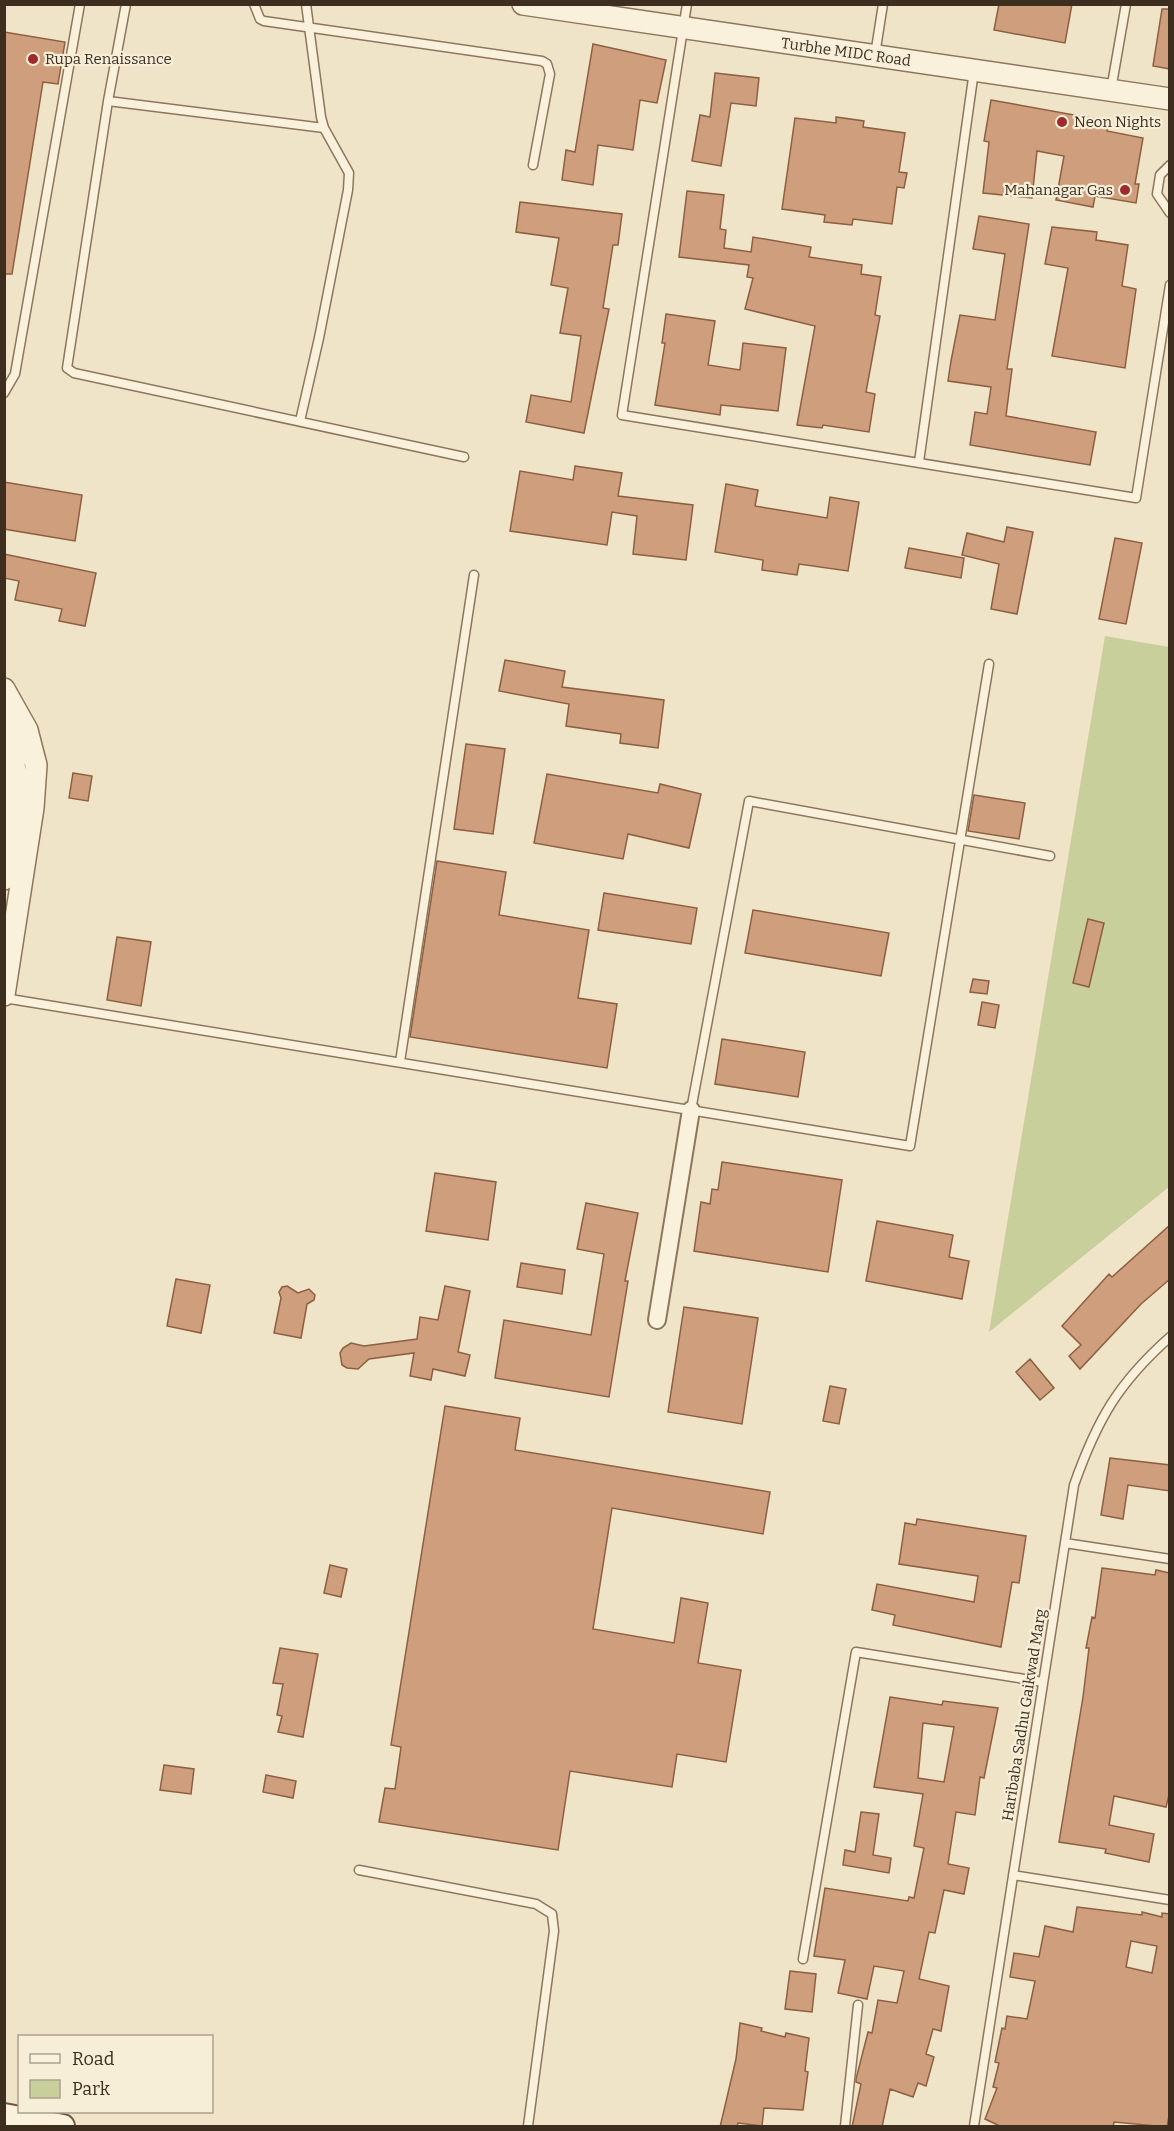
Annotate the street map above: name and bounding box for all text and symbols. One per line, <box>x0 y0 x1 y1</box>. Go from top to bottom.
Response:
street label: Turbhe MIDC Road <box>780 34 912 70</box>
place label: Rupa Renaissance <box>45 50 172 68</box>
marker: Rupa Renaissance <box>26 52 40 66</box>
place label: Neon Nights <box>1074 113 1161 131</box>
marker: Neon Nights <box>1055 115 1069 129</box>
place label: Mahanagar Gas <box>1004 181 1113 199</box>
marker: Mahanagar Gas <box>1118 183 1132 197</box>
street label: Haribaba Sadhu Gaikwad Marg <box>998 1608 1050 1822</box>
legend <box>18 2035 213 2113</box>
text: Road <box>72 2048 115 2070</box>
text: Park <box>72 2078 111 2100</box>

